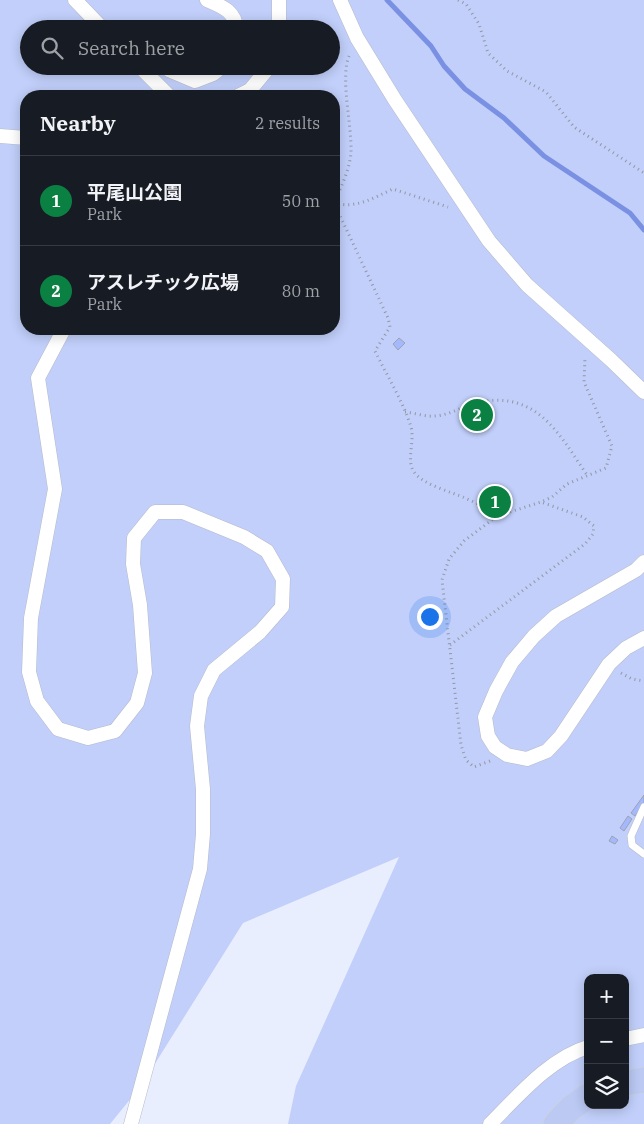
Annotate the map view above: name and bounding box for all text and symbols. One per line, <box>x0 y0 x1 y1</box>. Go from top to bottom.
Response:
search box <box>20 20 340 75</box>
icon: search <box>38 34 66 62</box>
text: Search here <box>78 36 185 60</box>
text: Nearby <box>40 109 116 137</box>
text: 2 results <box>255 113 320 133</box>
text: 平尾山公園 <box>87 180 182 204</box>
text: 1 <box>51 191 61 211</box>
text: 50 m <box>282 191 320 211</box>
text: Park <box>87 204 122 224</box>
text: アスレチック広場 <box>87 270 239 294</box>
text: 2 <box>51 281 61 301</box>
text: 80 m <box>282 281 320 301</box>
text: Park <box>87 294 122 314</box>
pin: 2 <box>461 396 493 434</box>
pin: 1 <box>479 483 511 521</box>
your location <box>417 604 443 630</box>
map controls <box>584 974 629 1109</box>
button: + <box>584 974 629 1019</box>
button: − <box>584 1019 629 1064</box>
button: layers <box>584 1064 629 1109</box>

